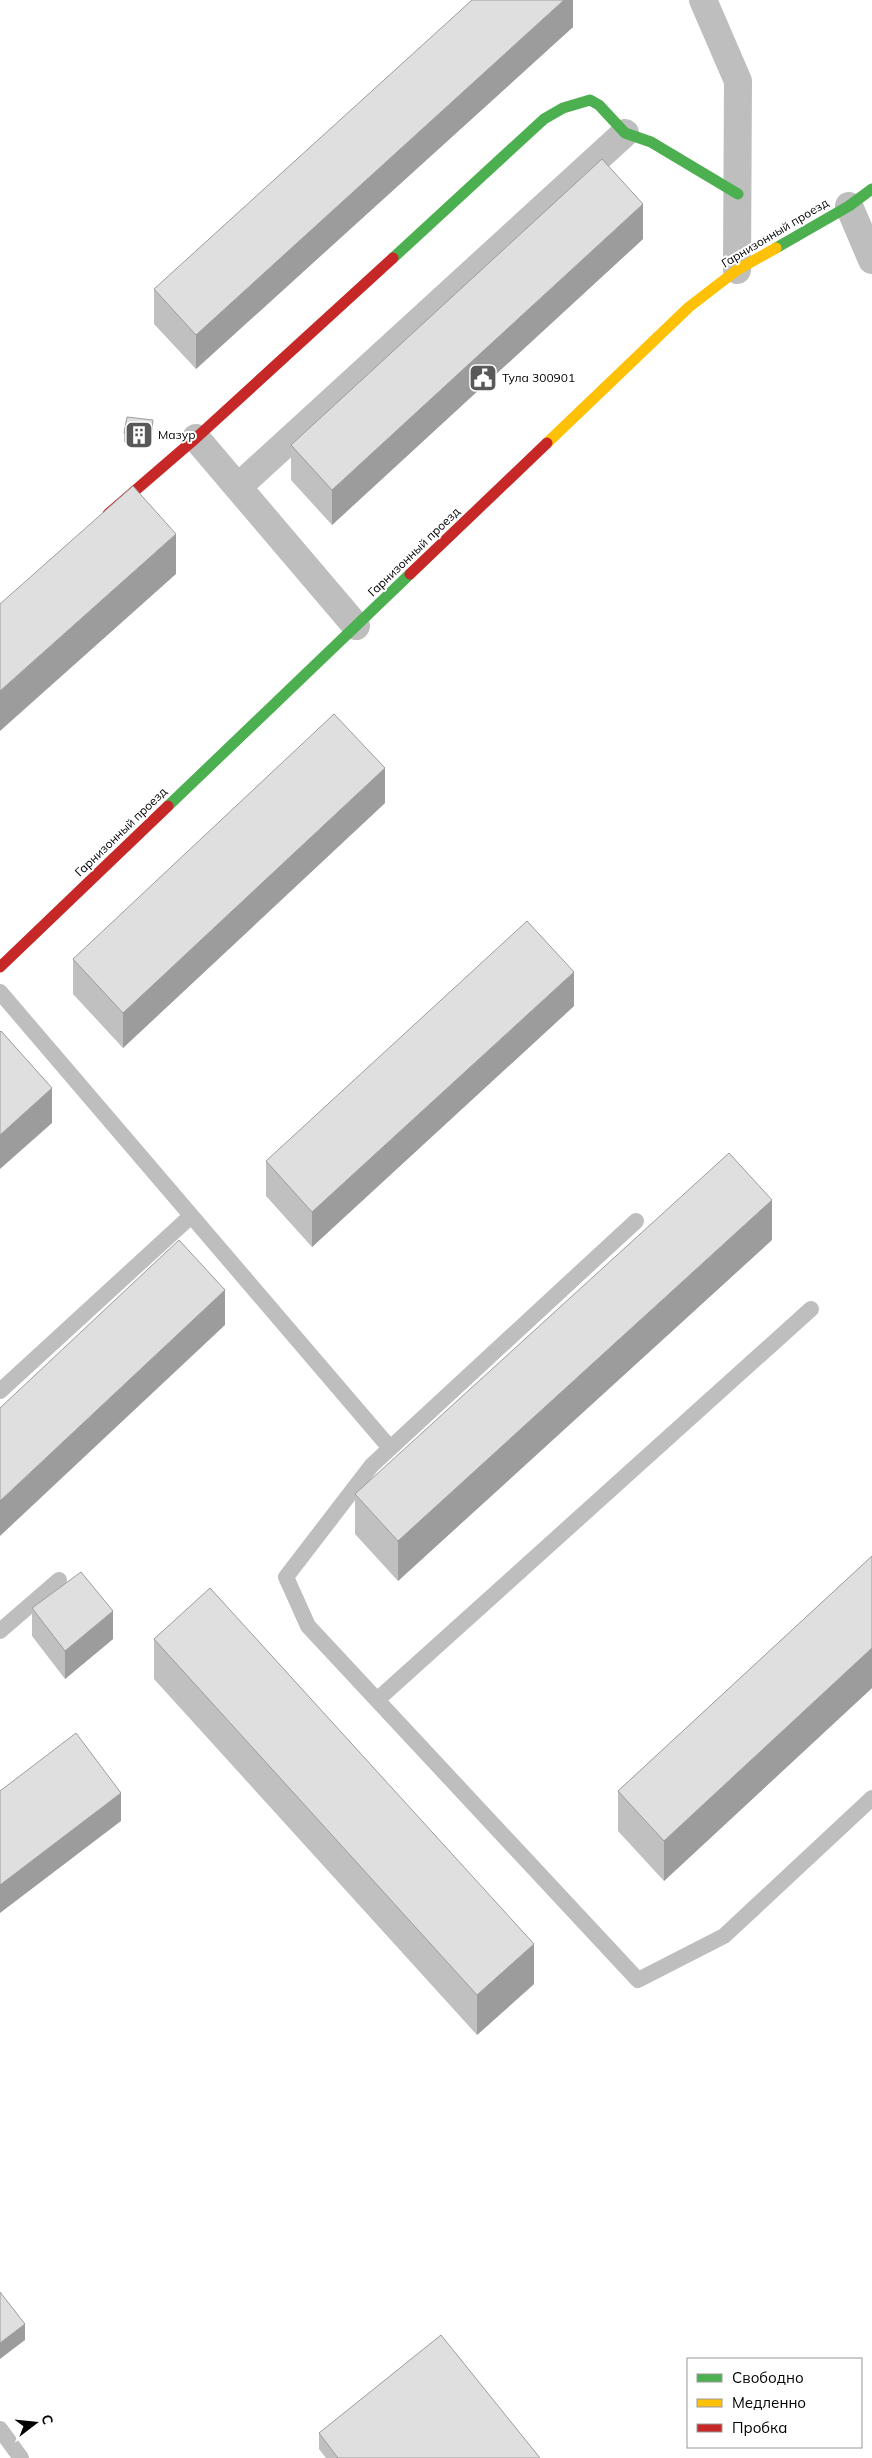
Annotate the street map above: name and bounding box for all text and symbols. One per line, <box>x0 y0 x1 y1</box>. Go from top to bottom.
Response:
street label: Гарнизонный проезд <box>718 195 831 270</box>
public building icon: Тула 300901 <box>468 363 498 393</box>
place label: Тула 300901 <box>502 370 575 385</box>
building icon: Мазур <box>124 420 154 450</box>
place label: Мазур <box>158 427 196 442</box>
street label: Гарнизонный проезд <box>364 504 463 599</box>
street label: Гарнизонный проезд <box>71 784 170 879</box>
legend <box>687 2358 862 2448</box>
text: Свободно <box>732 2368 804 2387</box>
text: Медленно <box>732 2393 806 2412</box>
north arrow <box>10 2398 60 2448</box>
text: С <box>38 2412 57 2427</box>
text: Пробка <box>732 2418 787 2437</box>

